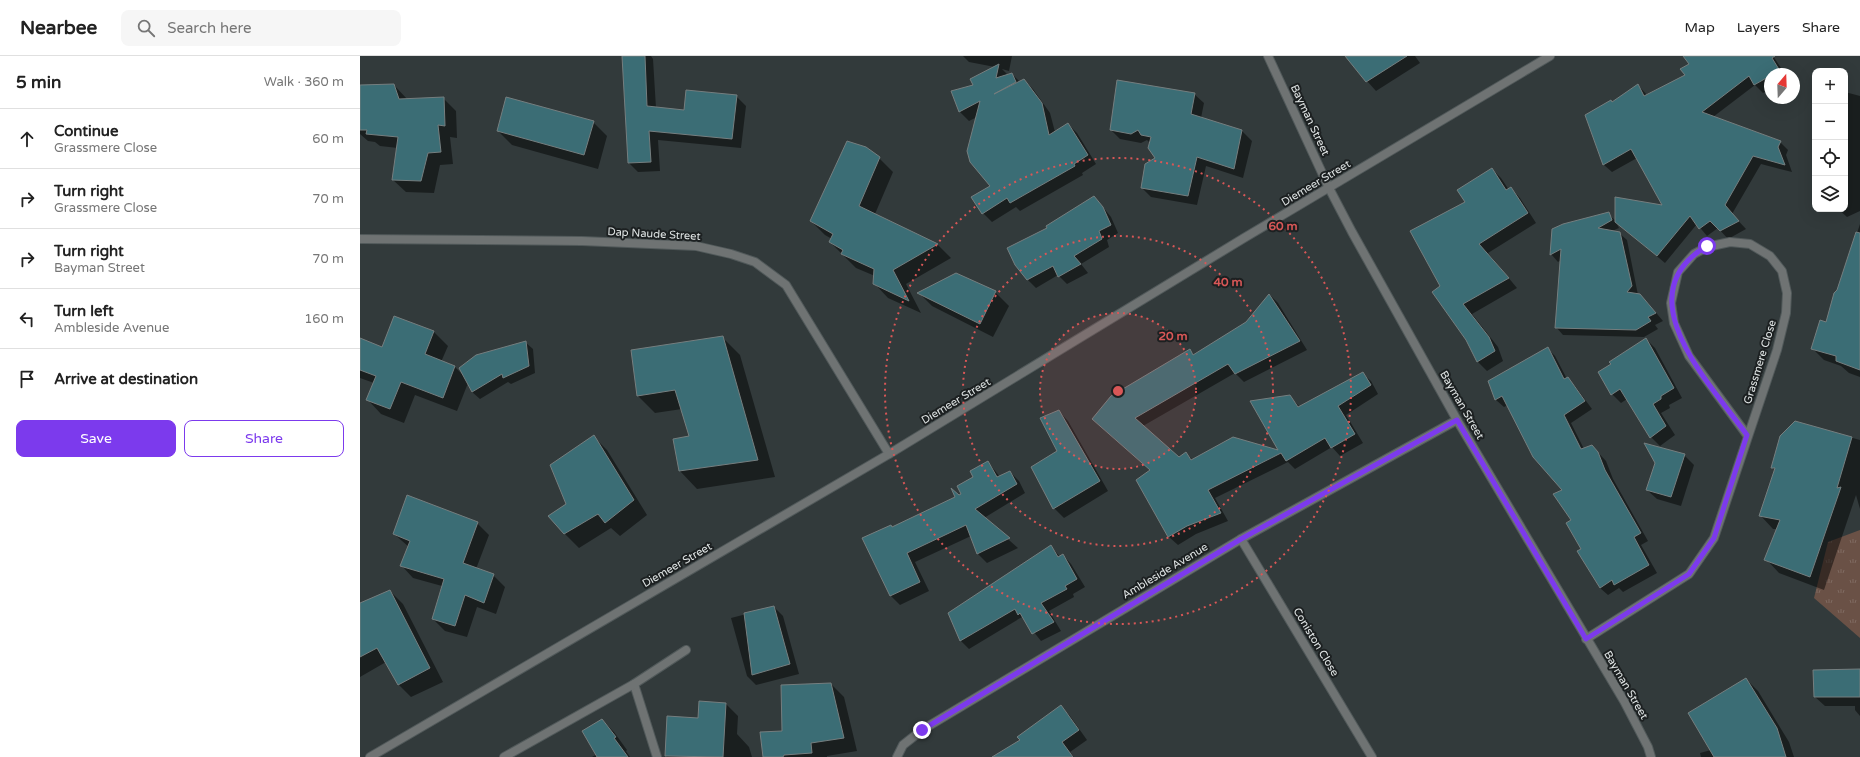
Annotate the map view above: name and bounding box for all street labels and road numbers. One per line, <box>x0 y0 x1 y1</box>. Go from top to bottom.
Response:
street label: Bayman Street <box>1288 82 1332 158</box>
street label: Diemeer Street <box>1279 157 1353 209</box>
street label: Dap Naude Street <box>607 225 701 243</box>
street label: Grassmere Close <box>1741 318 1779 406</box>
street label: Bayman Street <box>1437 368 1487 442</box>
street label: Diemeer Street <box>919 375 993 427</box>
street label: Diemeer Street <box>640 540 714 590</box>
street label: Ambleside Avenue <box>1120 540 1210 602</box>
street label: Coniston Close <box>1290 605 1342 679</box>
street label: Bayman Street <box>1601 648 1651 722</box>

